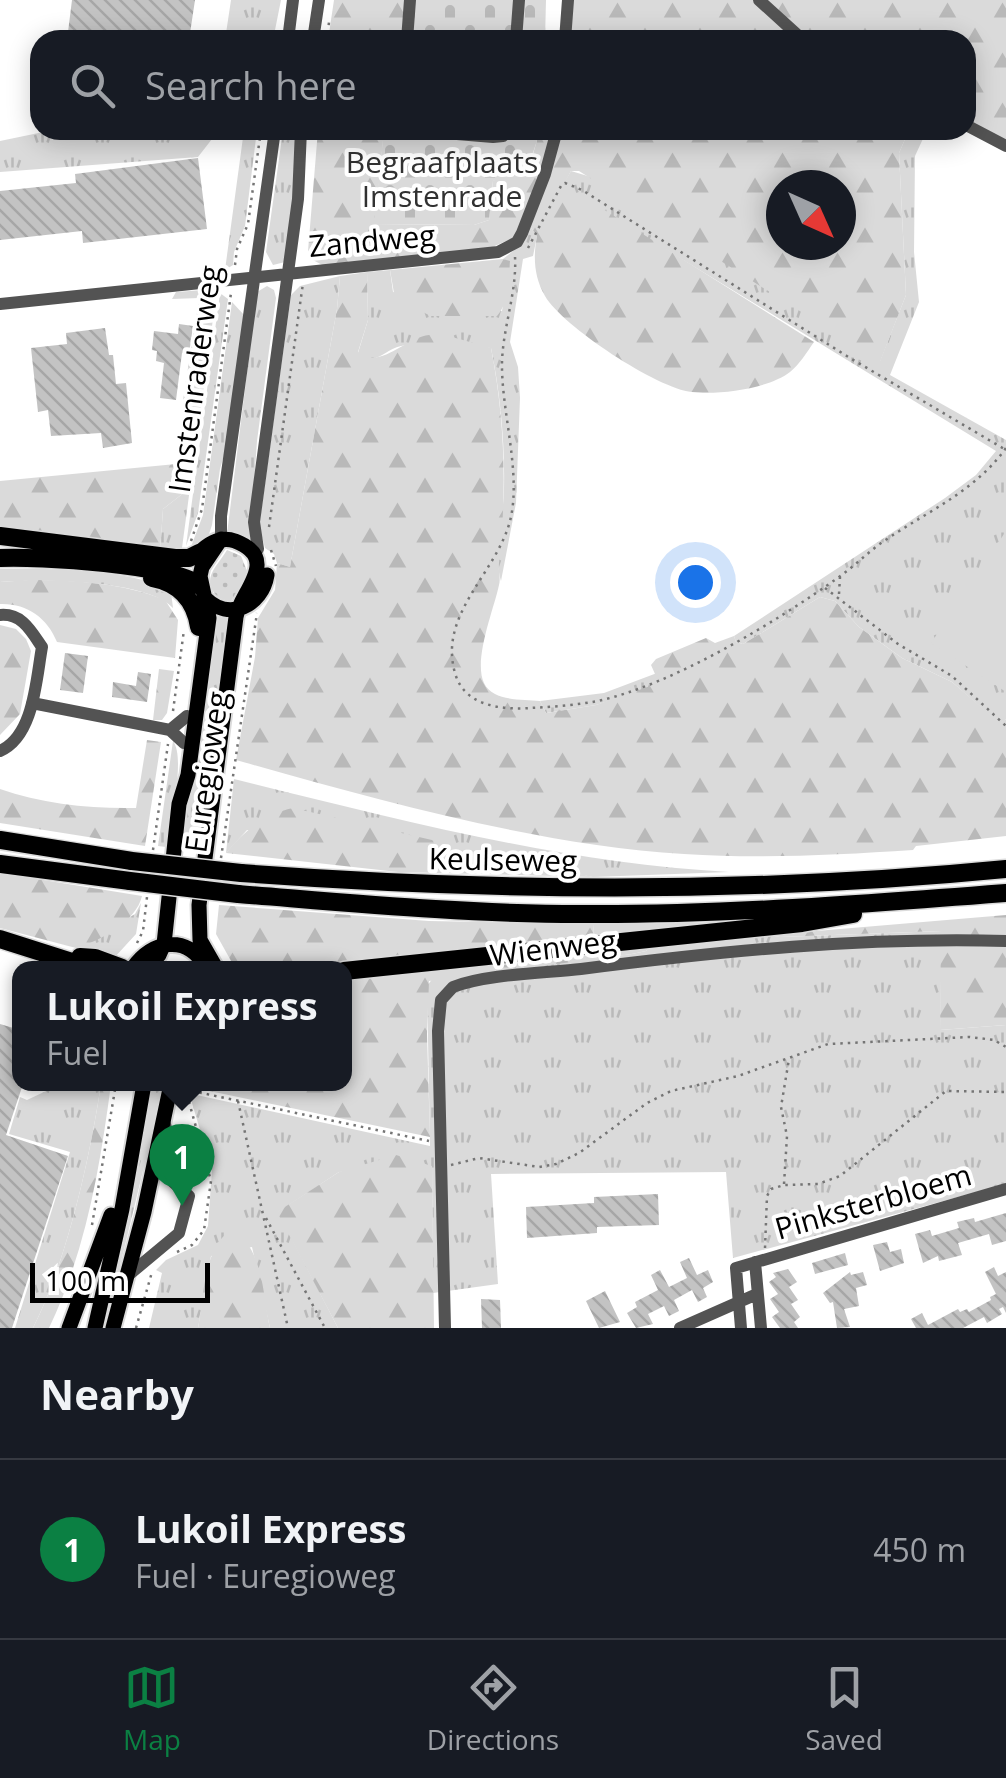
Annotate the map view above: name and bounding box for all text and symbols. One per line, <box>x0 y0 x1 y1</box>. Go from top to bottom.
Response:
search box <box>30 30 976 140</box>
icon: search <box>65 58 120 113</box>
text: Search here <box>145 59 357 111</box>
park label: Begraafplaats Imstenrade <box>346 141 538 216</box>
north arrow <box>766 170 856 260</box>
street label: Zandweg <box>307 214 437 266</box>
street label: Imstenraderweg <box>158 263 230 495</box>
your location <box>670 557 721 608</box>
street label: Euregioweg <box>174 689 238 855</box>
street label: Keulseweg <box>428 837 578 881</box>
street label: Wienweg <box>488 919 618 975</box>
popup <box>12 961 352 1091</box>
text: Lukoil Express <box>46 979 318 1031</box>
text: Fuel <box>46 1031 108 1074</box>
pin: 1 <box>150 1124 214 1206</box>
street label: Pinksterbloem <box>770 1153 976 1249</box>
scale bar <box>30 1258 210 1302</box>
text: 100 m <box>45 1261 126 1299</box>
text: Nearby <box>40 1365 194 1422</box>
text: Lukoil Express <box>135 1502 406 1554</box>
text: 1 <box>63 1528 82 1571</box>
text: 450 m <box>873 1528 966 1571</box>
text: Fuel · Euregioweg <box>135 1554 396 1597</box>
tab: Map <box>123 1660 181 1758</box>
tab: Directions <box>427 1660 559 1758</box>
tab: Saved <box>805 1660 883 1758</box>

